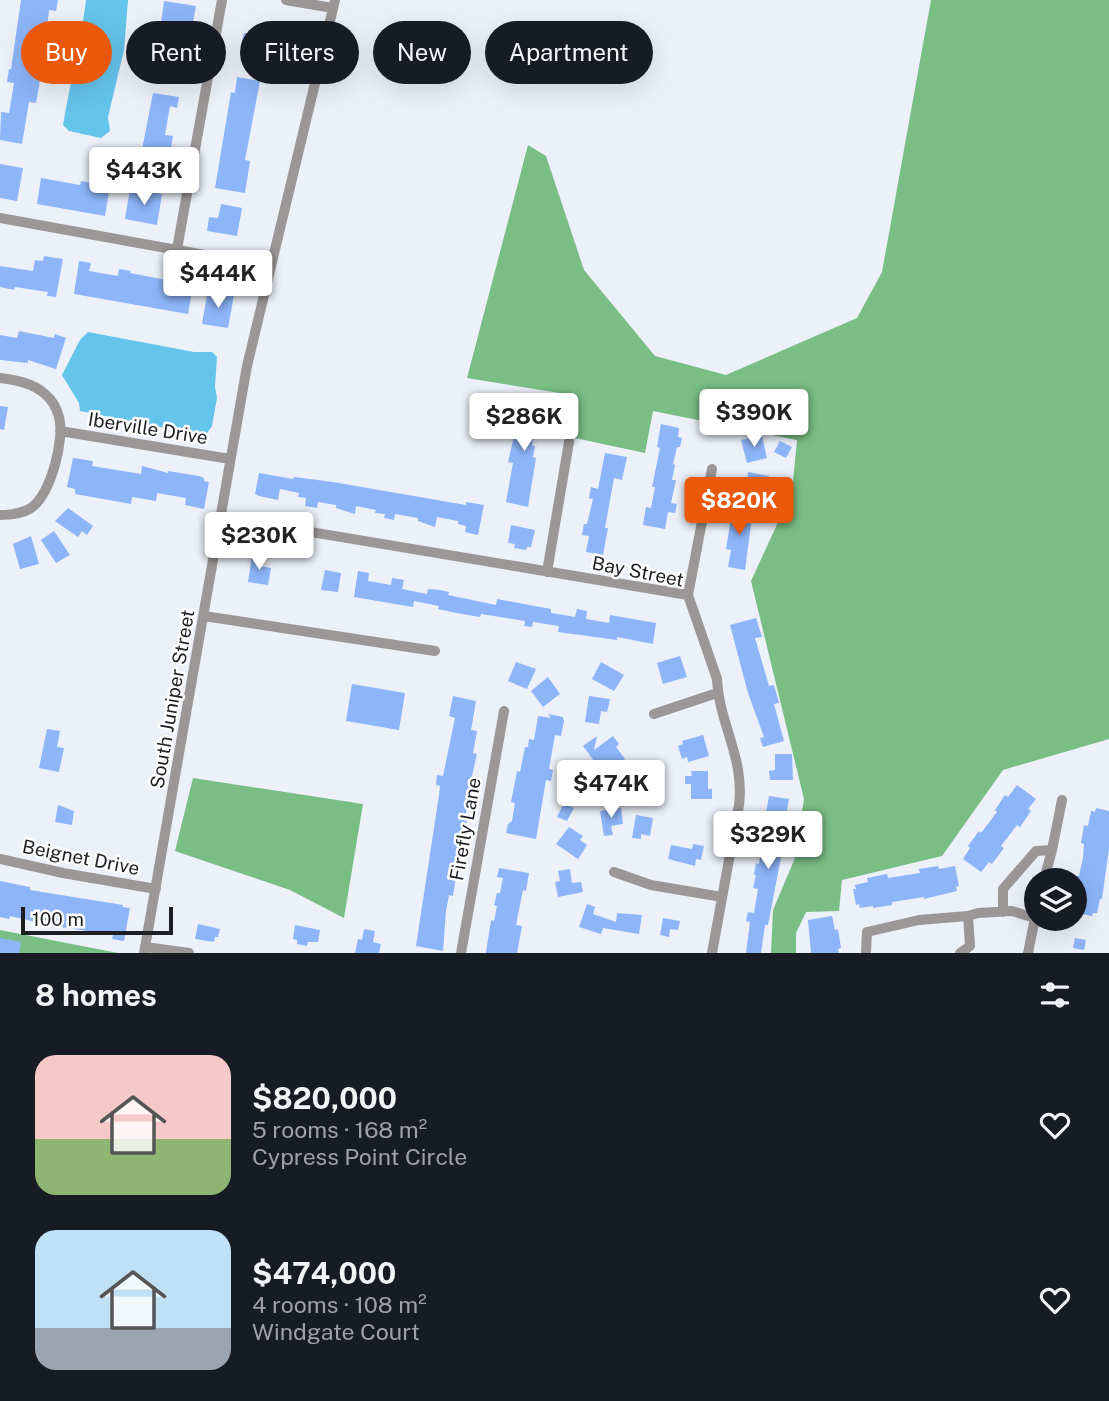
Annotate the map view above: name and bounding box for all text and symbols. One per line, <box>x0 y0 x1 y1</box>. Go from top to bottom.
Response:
chip: Buy <box>21 21 112 84</box>
chip: Rent <box>126 21 226 84</box>
chip: Filters <box>240 21 359 84</box>
chip: New <box>373 21 471 84</box>
chip: Apartment <box>485 21 653 84</box>
pin: $443K <box>95 148 193 207</box>
text: $443K <box>105 156 183 183</box>
pin: $444K <box>169 250 267 310</box>
text: $444K <box>179 259 257 286</box>
pin: $390K <box>705 390 803 449</box>
pin: $286K <box>475 393 573 453</box>
text: $390K <box>715 398 793 425</box>
text: $286K <box>485 402 563 429</box>
street label: Iberville Drive <box>87 408 209 448</box>
pin: $820K <box>690 477 788 537</box>
text: $820K <box>700 486 778 513</box>
pin: $230K <box>210 512 308 572</box>
text: $230K <box>221 521 297 548</box>
street label: Bay Street <box>590 551 686 591</box>
street label: South Juniper Street <box>145 608 199 790</box>
pin: $474K <box>562 760 660 820</box>
text: $474K <box>573 769 649 796</box>
street label: Firefly Lane <box>445 776 485 882</box>
pin: $329K <box>719 812 817 871</box>
text: $329K <box>729 820 807 847</box>
street label: Beignet Drive <box>21 835 141 879</box>
map controls <box>1024 868 1087 931</box>
button: layers <box>1024 868 1087 931</box>
scale bar <box>21 904 173 936</box>
text: 100 m <box>32 908 84 930</box>
icon: filters <box>1036 976 1074 1014</box>
text: 8 homes <box>35 977 157 1013</box>
text: $820,000 <box>252 1080 397 1116</box>
icon: home <box>91 1083 175 1167</box>
icon: heart <box>1036 1106 1074 1144</box>
text: 5 rooms · 168 m² <box>252 1116 427 1143</box>
text: Cypress Point Circle <box>252 1143 467 1170</box>
text: $474,000 <box>252 1255 396 1291</box>
icon: home <box>91 1258 175 1342</box>
icon: heart <box>1036 1281 1074 1319</box>
text: 4 rooms · 108 m² <box>252 1291 427 1318</box>
text: Windgate Court <box>252 1318 420 1345</box>

